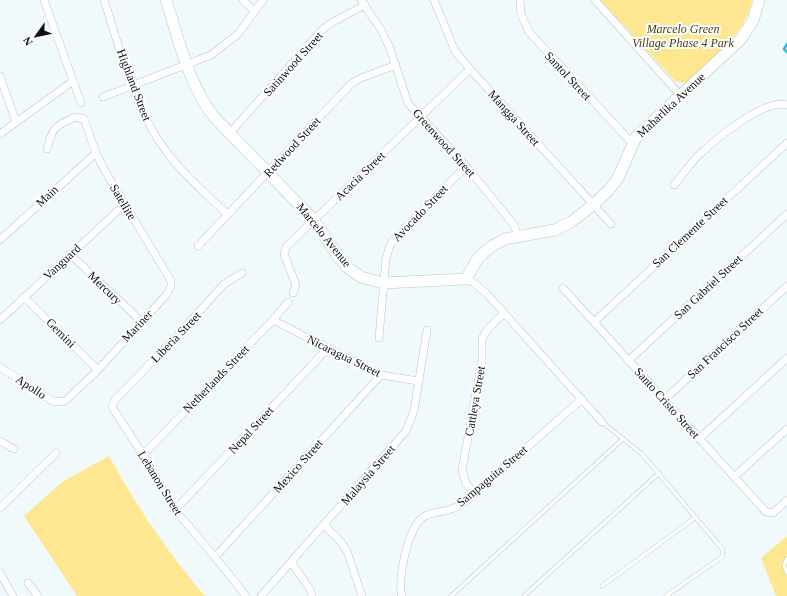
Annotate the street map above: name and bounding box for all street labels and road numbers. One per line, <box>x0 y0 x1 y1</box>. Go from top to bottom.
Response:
street label: Satinwood Street <box>260 28 326 99</box>
street label: Highland Street <box>114 47 154 123</box>
street label: Santol Street <box>542 49 595 104</box>
street label: Maharlika Avenue <box>634 70 708 140</box>
street label: Mangga Street <box>485 87 543 149</box>
street label: Greenwood Street <box>410 106 479 180</box>
street label: Redwood Street <box>261 114 324 180</box>
street label: Acacia Street <box>332 148 388 203</box>
street label: Avocado Street <box>389 181 451 244</box>
street label: Main <box>33 182 61 210</box>
street label: Satellite <box>107 182 139 222</box>
street label: San Clemente Street <box>649 193 731 271</box>
street label: Marcelo Avenue <box>294 200 354 270</box>
street label: Vanguard <box>40 241 84 283</box>
street label: San Gabriel Street <box>671 251 745 322</box>
street label: Mercury <box>85 269 125 307</box>
street label: San Francisco Street <box>684 304 766 382</box>
street label: Mariner <box>119 307 155 345</box>
street label: Liberia Street <box>148 308 204 365</box>
street label: Gemini <box>43 315 79 351</box>
street label: Nicaragua Street <box>305 332 384 380</box>
street label: Netherlands Street <box>180 342 252 416</box>
street label: Cattleya Street <box>462 364 488 437</box>
street label: Santo Cristo Street <box>631 365 703 442</box>
street label: Apollo <box>13 372 49 402</box>
street label: Nepal Street <box>226 403 277 457</box>
street label: Mexico Street <box>270 436 326 496</box>
street label: Malaysia Street <box>338 442 398 508</box>
street label: Sampaguita Street <box>454 442 531 510</box>
street label: Lebanon Street <box>135 448 186 518</box>

